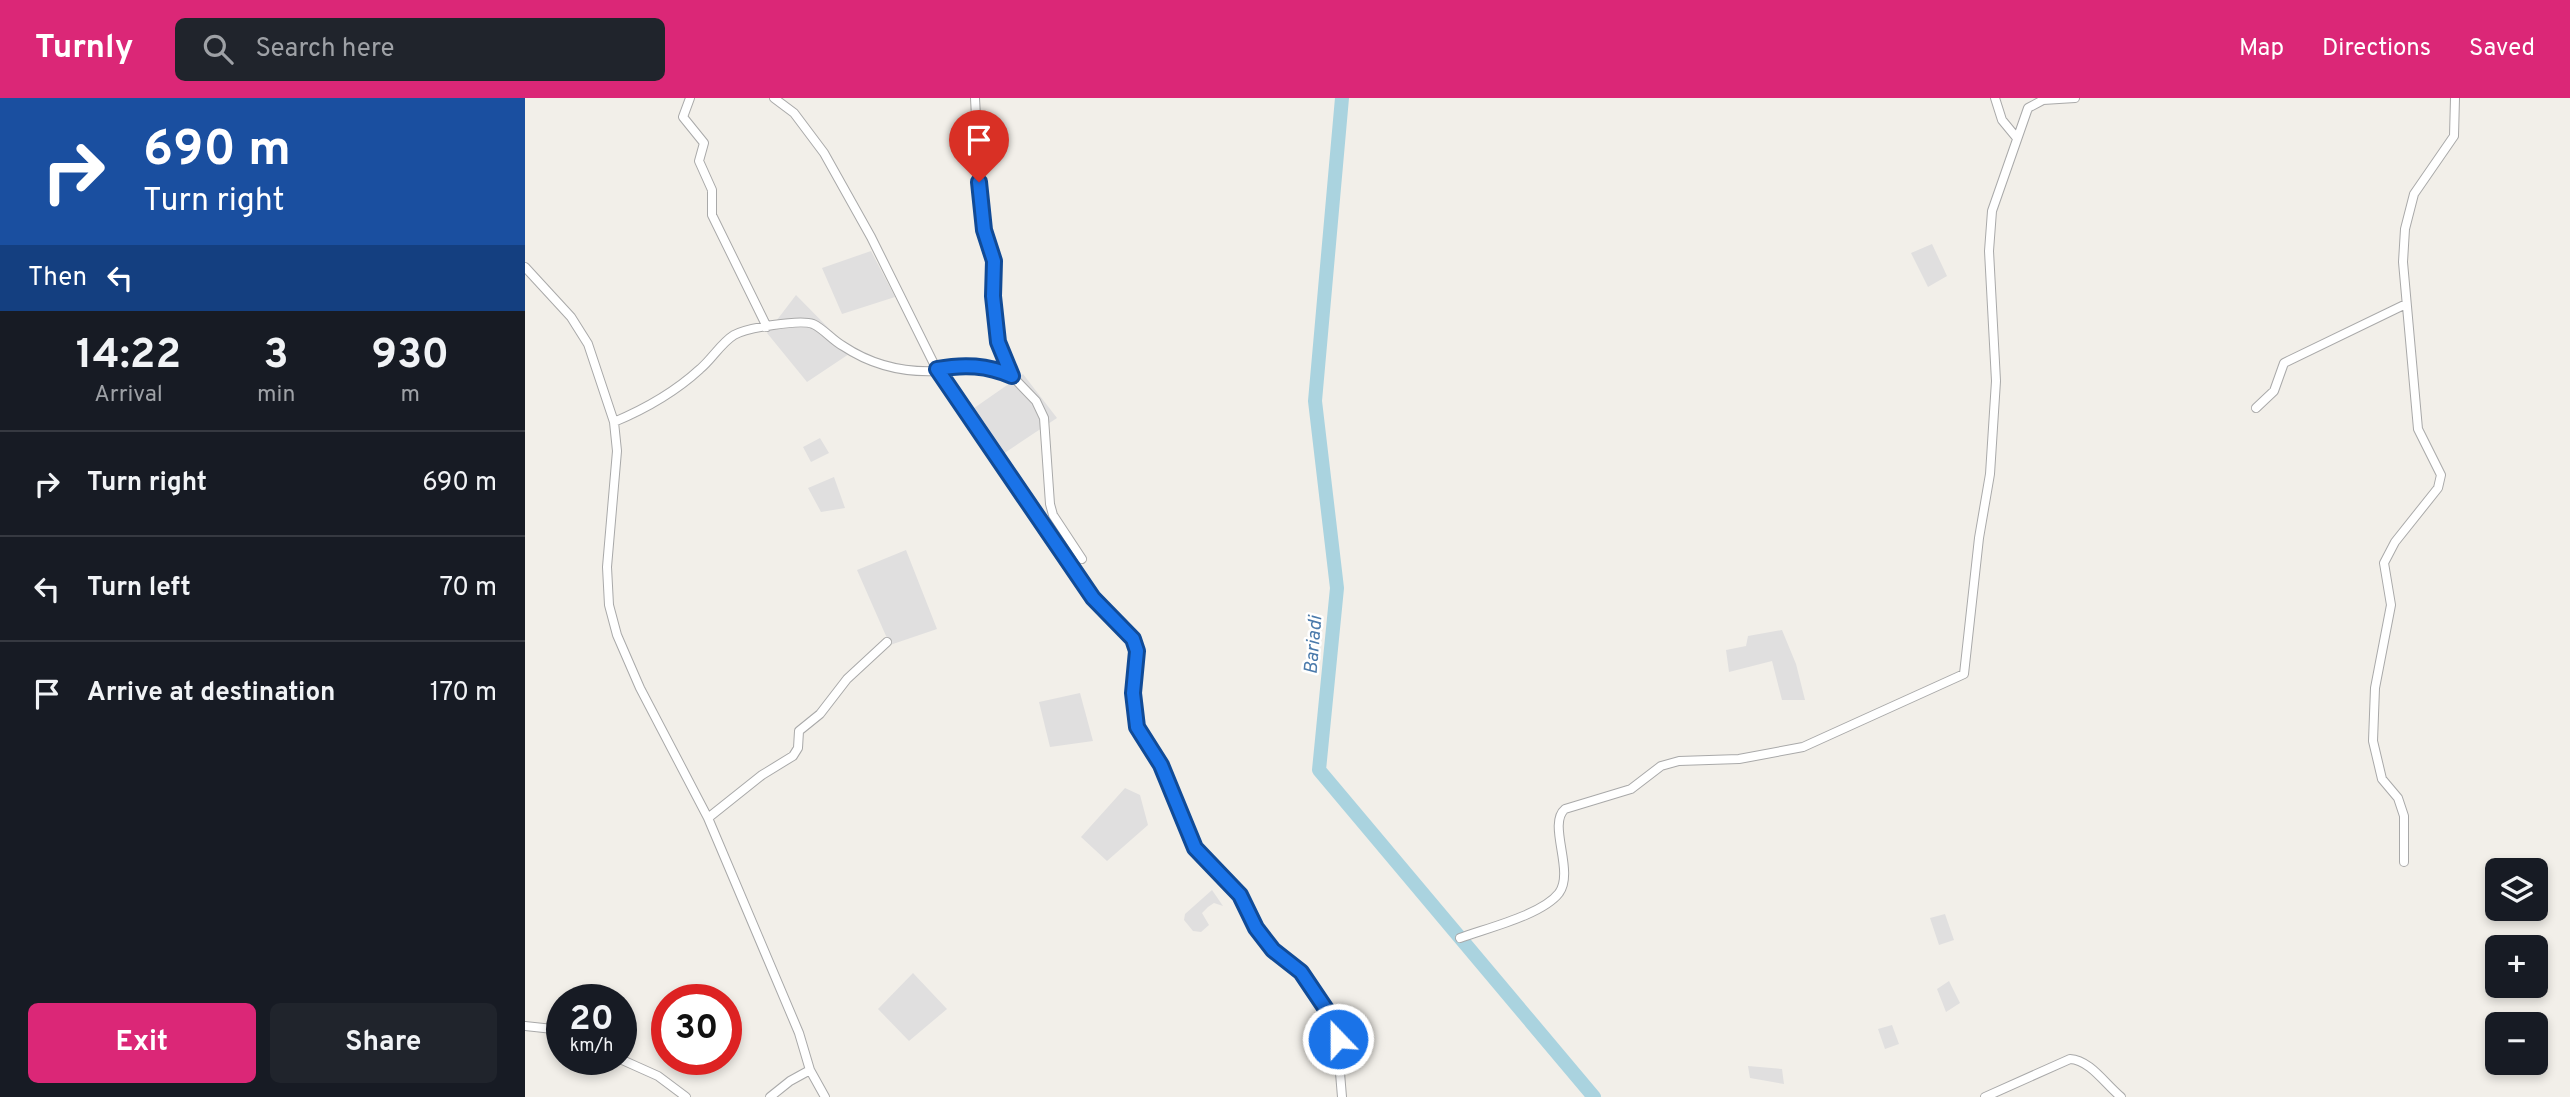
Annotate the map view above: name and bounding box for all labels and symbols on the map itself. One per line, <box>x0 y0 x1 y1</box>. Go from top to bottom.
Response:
pin <box>949 110 1009 182</box>
water label: Bariadi <box>1299 614 1329 675</box>
speed limit sign: 30 <box>651 984 742 1075</box>
position arrow <box>1301 1002 1375 1076</box>

